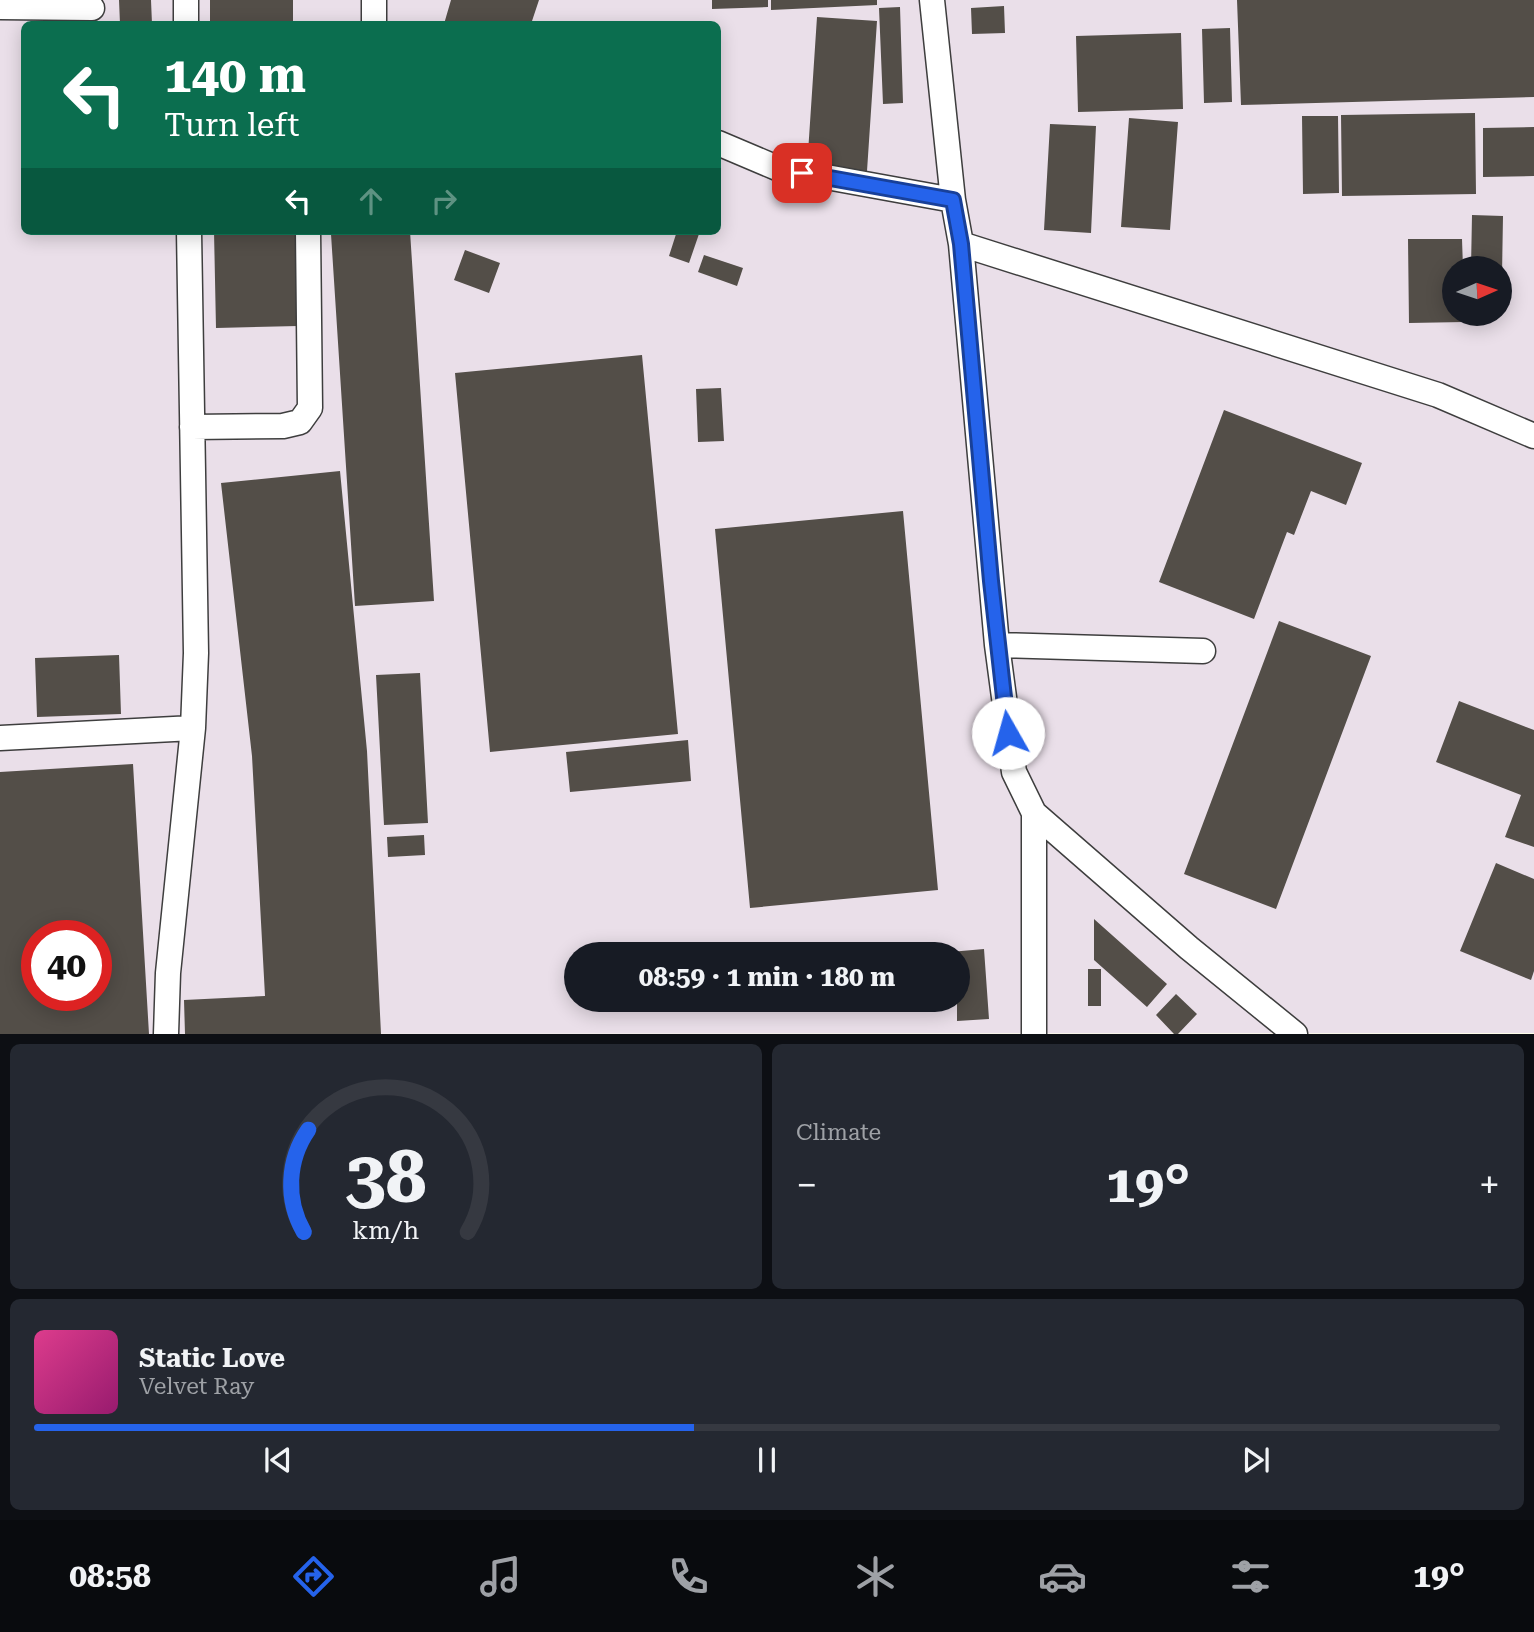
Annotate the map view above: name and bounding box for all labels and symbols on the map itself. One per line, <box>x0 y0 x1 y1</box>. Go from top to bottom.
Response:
pin <box>772 143 832 203</box>
north arrow <box>1442 256 1512 326</box>
position arrow <box>971 696 1045 770</box>
speed limit sign: 40 <box>21 920 112 1011</box>

